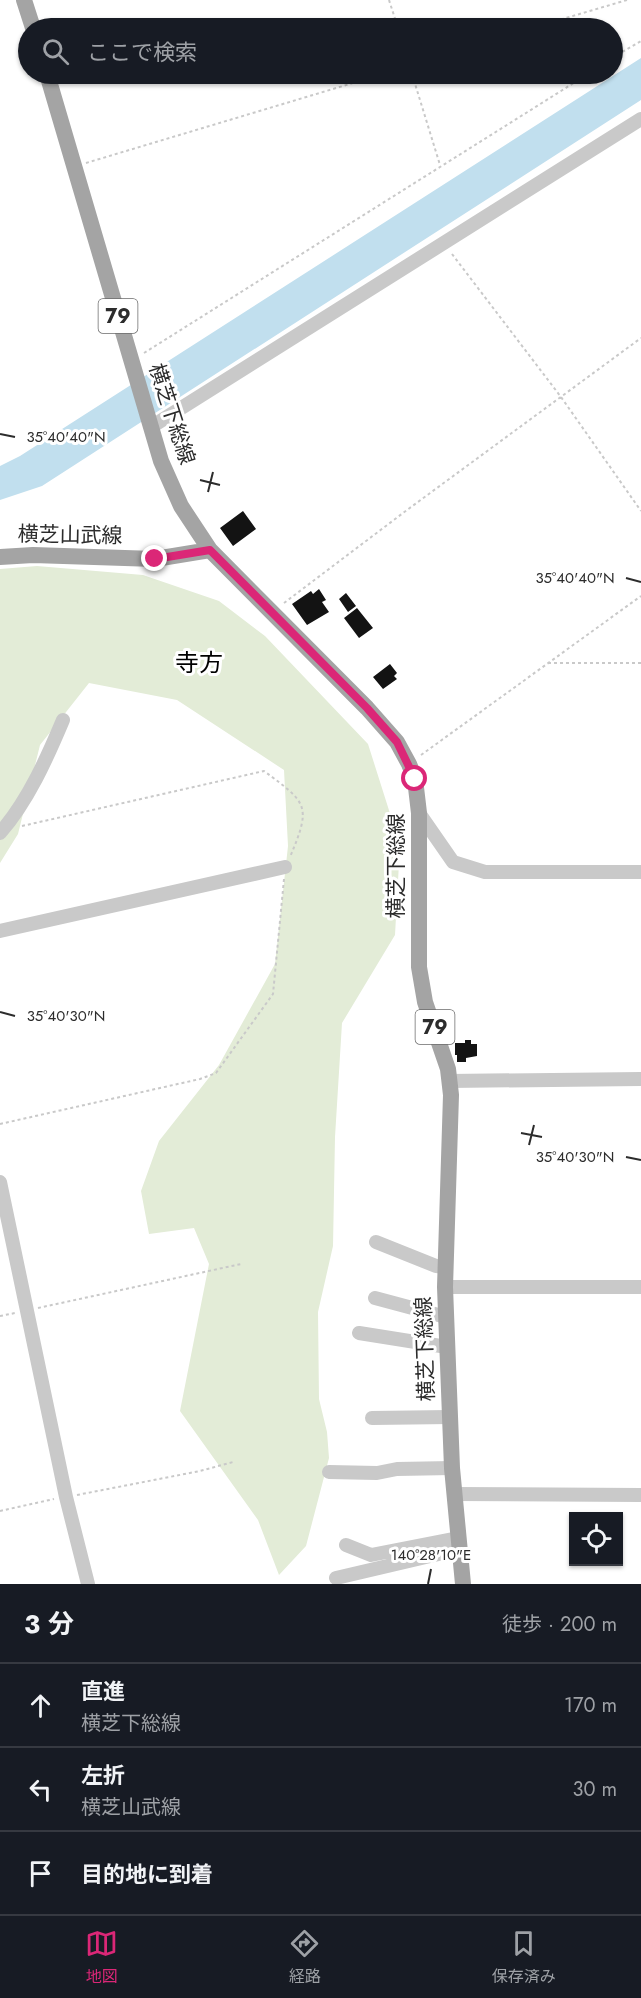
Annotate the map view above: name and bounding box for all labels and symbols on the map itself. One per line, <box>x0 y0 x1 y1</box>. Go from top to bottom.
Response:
road number: 79 <box>98 299 138 333</box>
street label: 横芝下総線 <box>142 359 202 469</box>
text: 35°40'40"N <box>26 426 106 448</box>
street label: 横芝山武線 <box>17 519 123 551</box>
route end <box>141 545 167 571</box>
text: 35°40'40"N <box>535 567 615 589</box>
district label: 寺方 <box>175 645 223 680</box>
route start <box>401 765 427 791</box>
street label: 横芝下総線 <box>381 814 411 919</box>
text: 35°40'30"N <box>27 1005 105 1027</box>
road number: 79 <box>416 1010 454 1044</box>
text: 35°40'30"N <box>536 1146 614 1168</box>
street label: 横芝下総線 <box>408 1296 442 1402</box>
text: 140°28'10"E <box>391 1544 471 1566</box>

